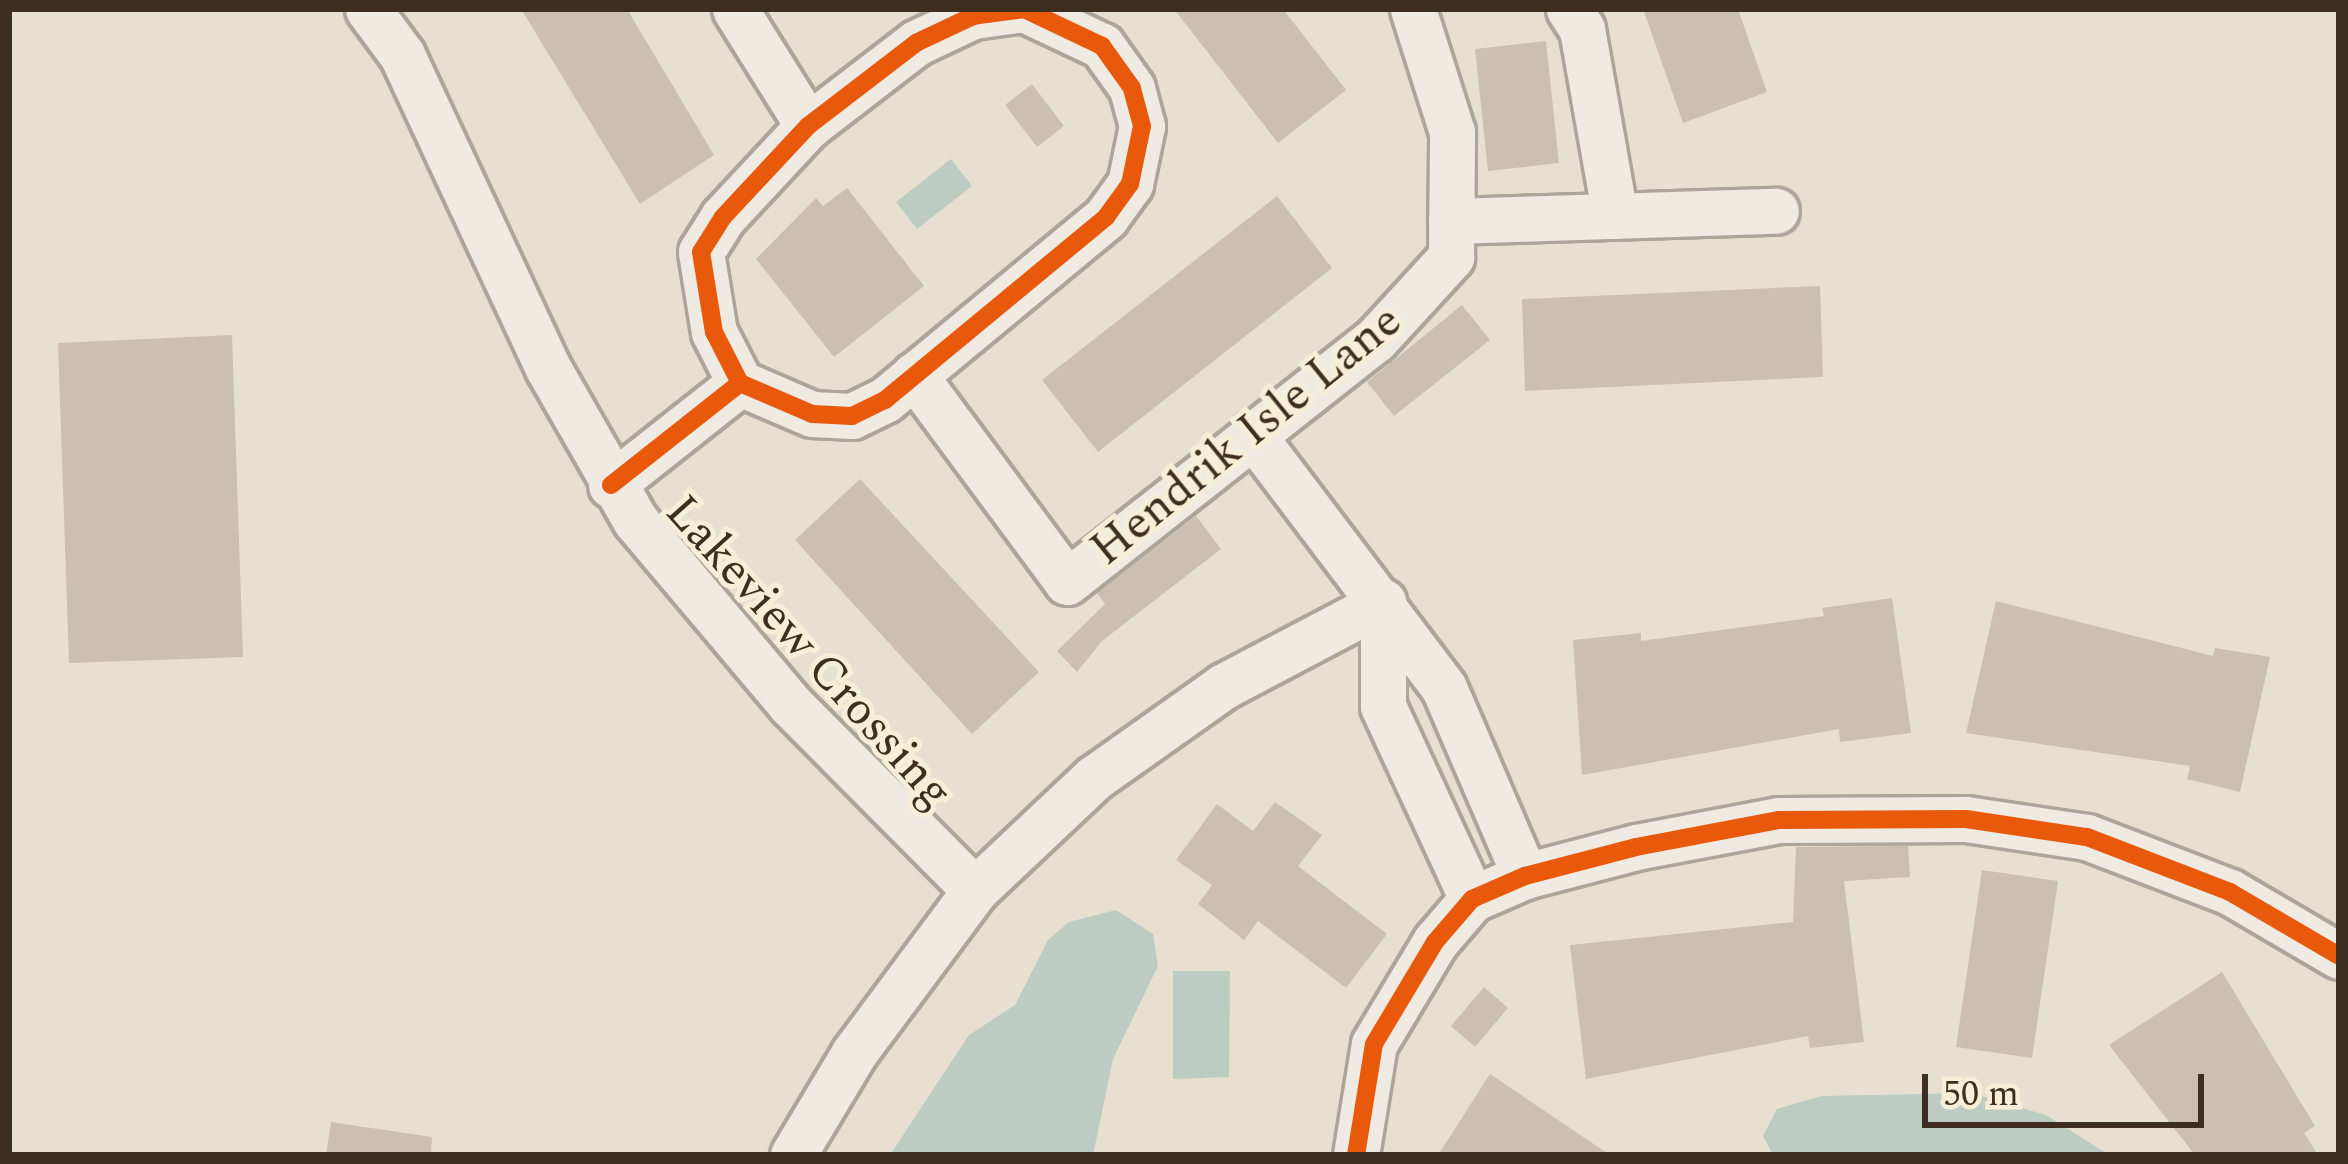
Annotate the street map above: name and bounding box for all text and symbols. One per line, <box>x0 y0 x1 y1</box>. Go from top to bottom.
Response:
street label: Hendrik Isle Lane <box>1079 292 1413 578</box>
street label: Lakeview Crossing <box>653 483 965 821</box>
scale bar <box>1928 1050 2210 1124</box>
text: 50 m <box>1943 1067 2019 1122</box>

